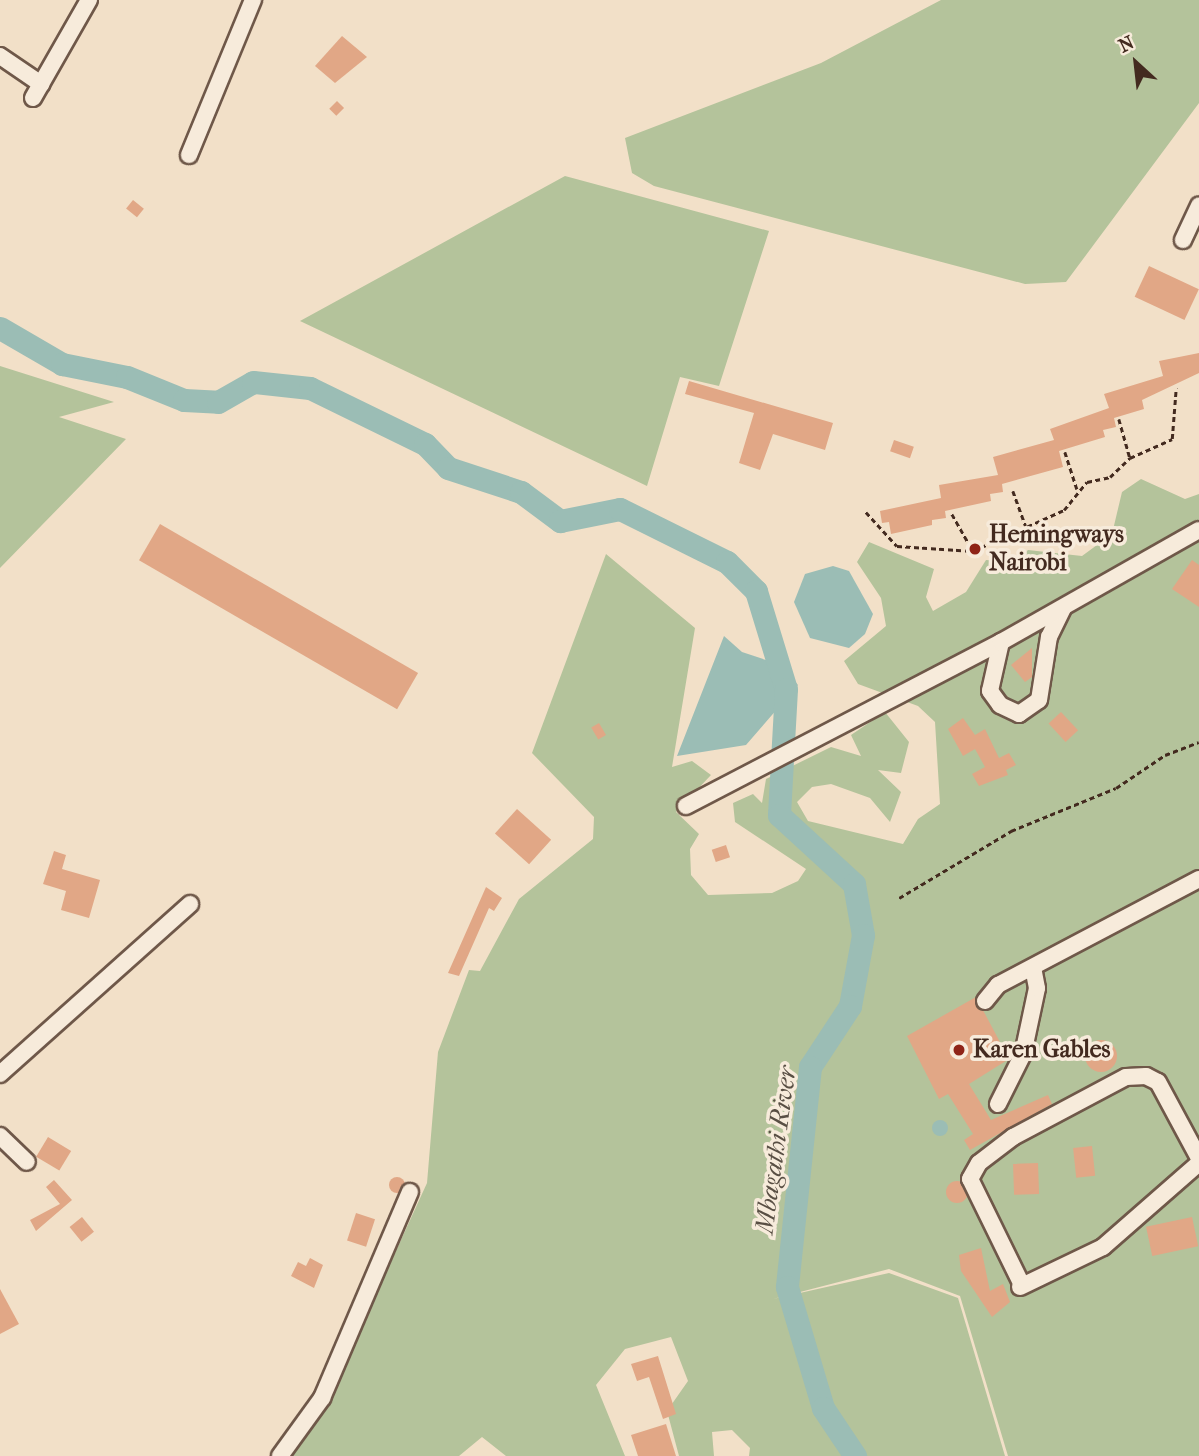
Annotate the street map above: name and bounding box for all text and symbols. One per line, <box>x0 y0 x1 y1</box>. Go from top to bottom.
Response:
north arrow <box>1101 28 1171 98</box>
text: N <box>1115 31 1138 57</box>
place label: Hemingways Nairobi <box>989 521 1124 577</box>
marker: Hemingways Nairobi <box>967 541 983 557</box>
place label: Karen Gables <box>973 1036 1110 1064</box>
marker: Karen Gables <box>951 1042 967 1058</box>
water label: Mbagathi River <box>749 1064 803 1236</box>

